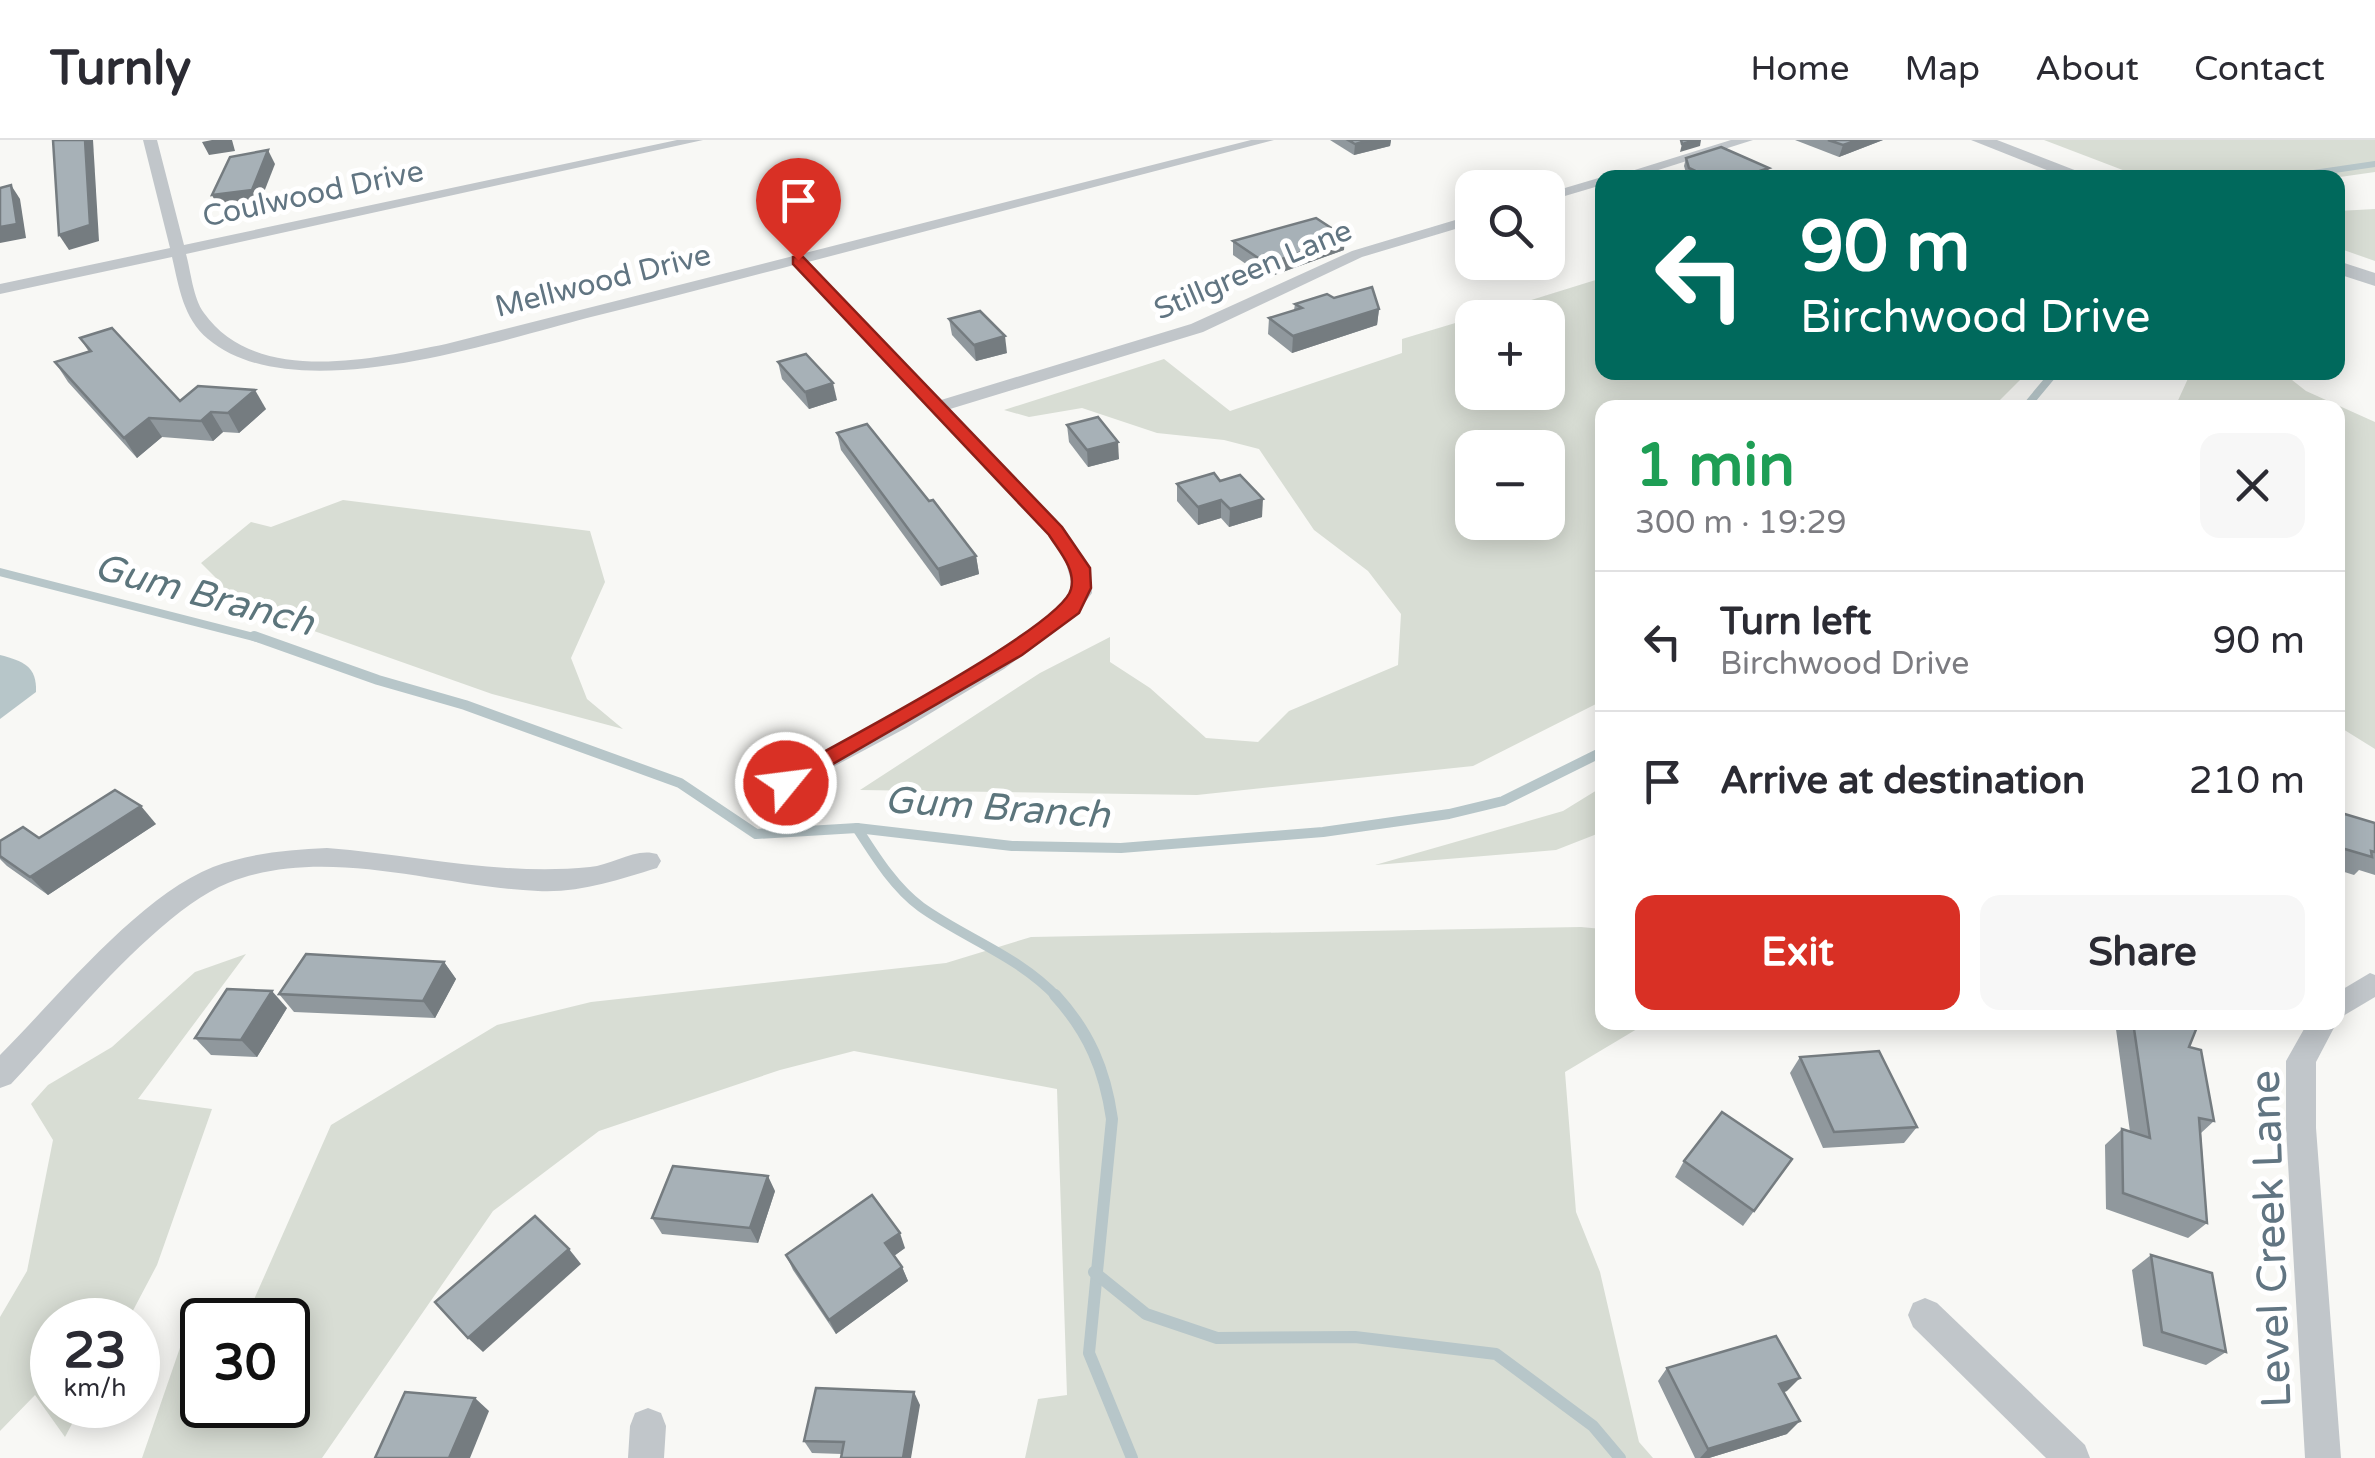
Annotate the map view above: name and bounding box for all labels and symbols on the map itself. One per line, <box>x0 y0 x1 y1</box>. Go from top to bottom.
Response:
street label: Coulwood Drive <box>199 153 427 235</box>
pin <box>756 158 841 261</box>
street label: Stillgreen Lane <box>1149 212 1357 328</box>
street label: Mellwood Drive <box>491 236 715 326</box>
water label: Gum Branch <box>89 544 320 647</box>
position arrow <box>734 731 838 835</box>
water label: Gum Branch <box>883 777 1112 839</box>
street label: Level Creek Lane <box>2240 1069 2302 1409</box>
speed limit sign: 30 <box>180 1298 310 1428</box>

